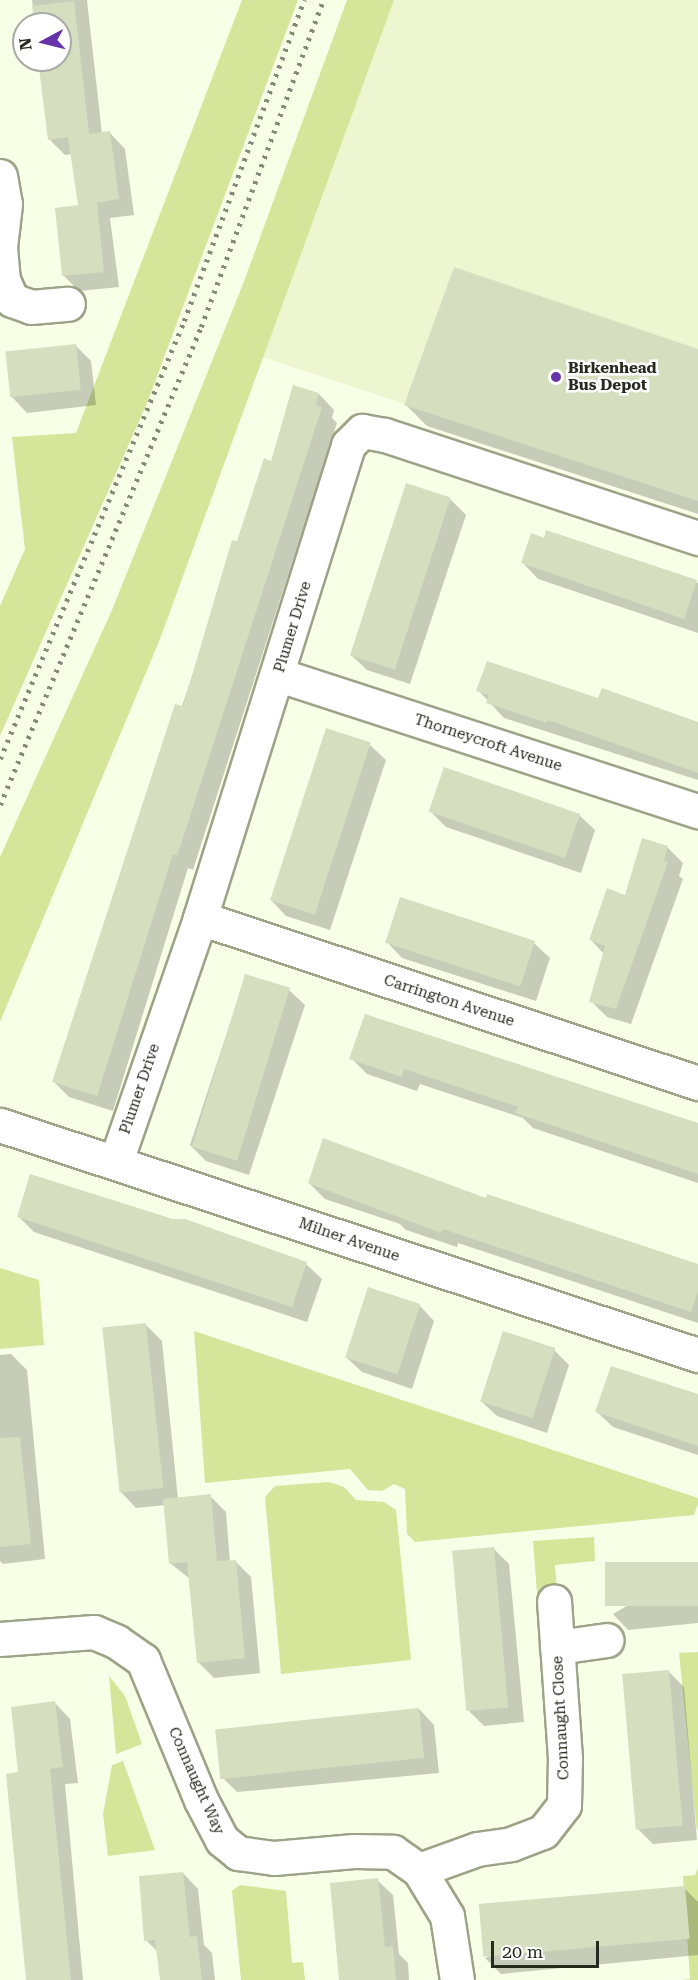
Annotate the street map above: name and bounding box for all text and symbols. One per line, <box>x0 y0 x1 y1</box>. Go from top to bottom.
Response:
north arrow <box>12 12 72 72</box>
text: N <box>15 37 36 51</box>
place label: Birkenhead Bus Depot <box>568 359 657 394</box>
marker: Birkenhead Bus Depot <box>549 370 563 384</box>
street label: Plumer Drive <box>271 579 315 675</box>
street label: Thorneycroft Avenue <box>412 711 564 775</box>
street label: Carrington Avenue <box>381 971 517 1031</box>
street label: Plumer Drive <box>116 1041 164 1137</box>
street label: Milner Avenue <box>296 1214 402 1266</box>
street label: Connaught Close <box>549 1655 573 1781</box>
street label: Connaught Way <box>164 1725 228 1837</box>
scale bar <box>494 1929 602 1967</box>
text: 20 m <box>502 1941 543 1962</box>

